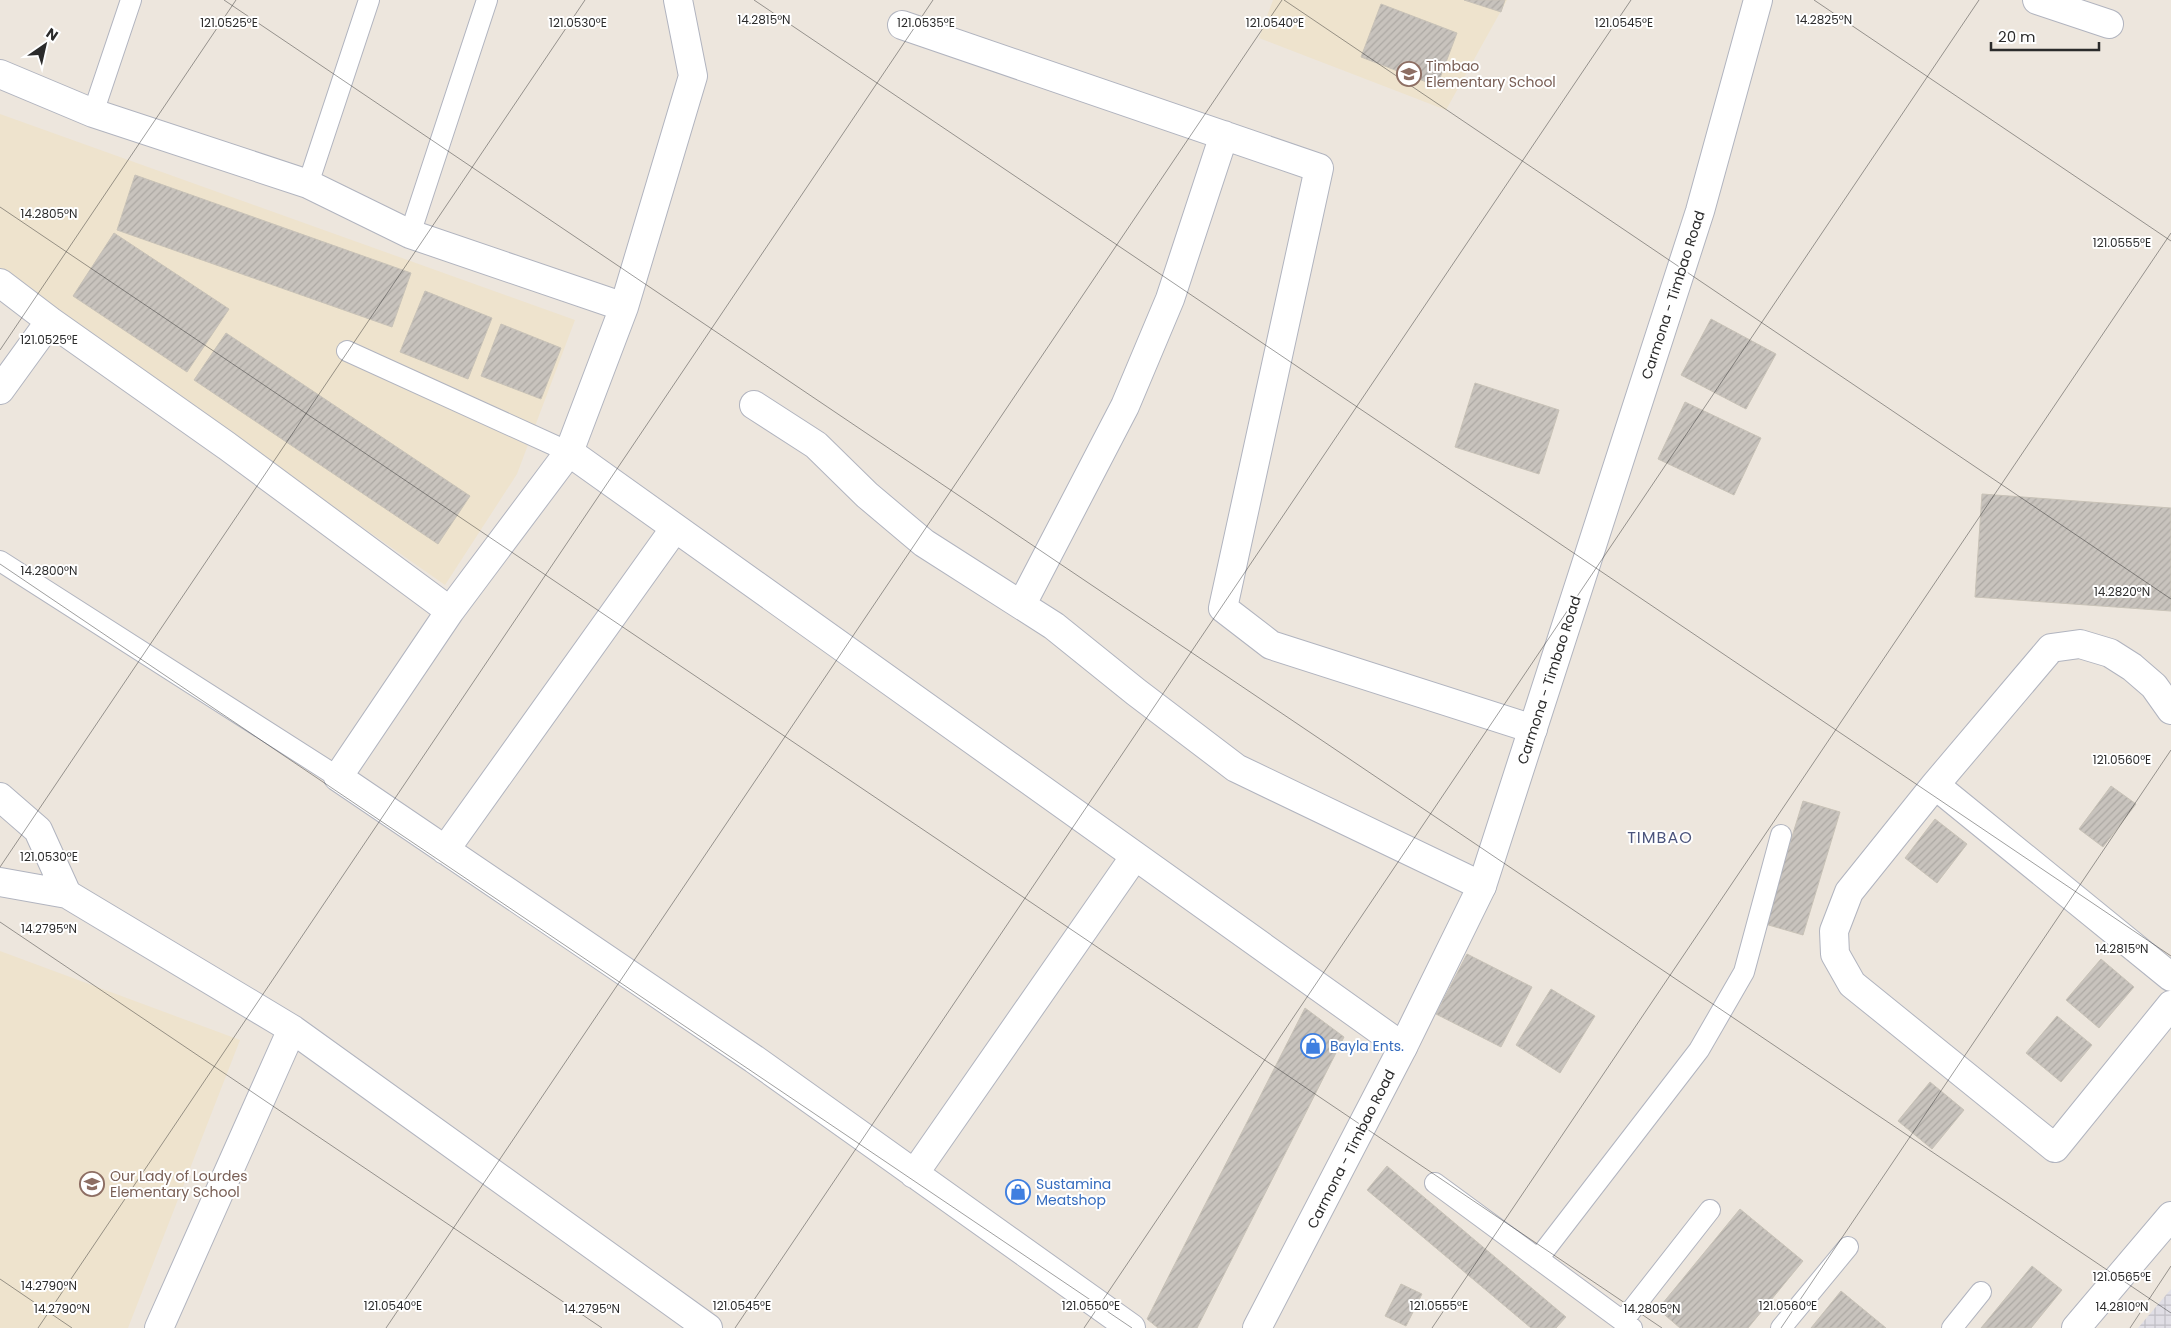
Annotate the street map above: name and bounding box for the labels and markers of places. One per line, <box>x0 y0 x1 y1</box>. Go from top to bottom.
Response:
place label: Timbao Elementary School <box>1426 56 1556 92</box>
school or university icon: Timbao Elementary School <box>1396 61 1422 87</box>
shop icon: Bayla Ents. <box>1300 1033 1326 1059</box>
place label: Bayla Ents. <box>1330 1036 1404 1056</box>
place label: Our Lady of Lourdes Elementary School <box>110 1166 247 1202</box>
school or university icon: Our Lady of Lourdes Elementary School <box>79 1171 105 1197</box>
place label: Sustamina Meatshop <box>1036 1174 1111 1210</box>
shop icon: Sustamina Meatshop <box>1005 1179 1031 1205</box>

